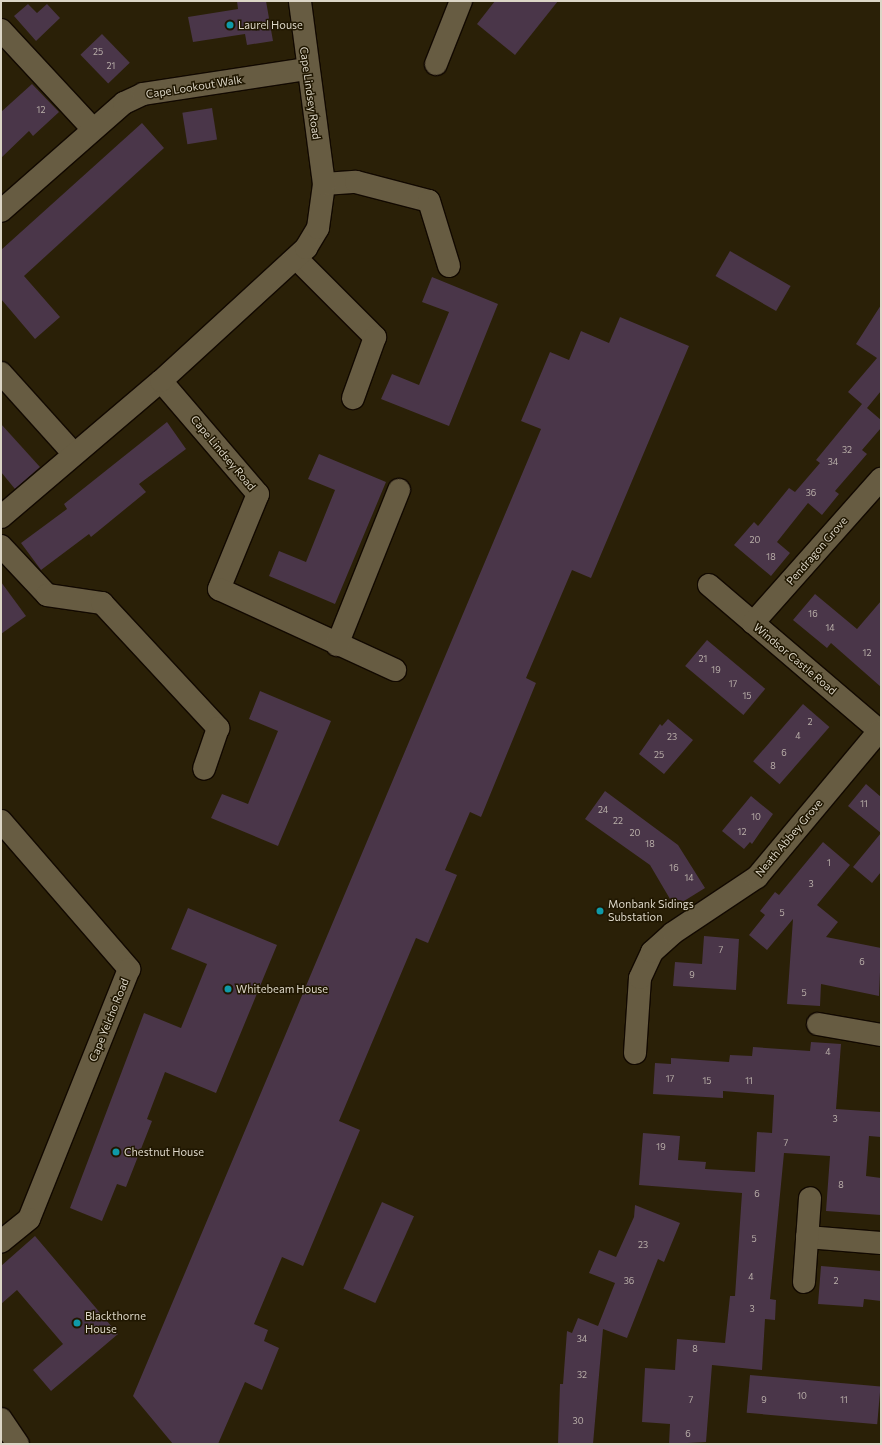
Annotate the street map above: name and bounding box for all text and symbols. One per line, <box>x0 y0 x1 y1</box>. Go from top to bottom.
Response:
place label: Laurel House <box>238 18 303 32</box>
marker: Laurel House <box>225 20 235 30</box>
street label: Cape Lindsey Road <box>297 46 323 140</box>
house number: 25 <box>93 47 103 57</box>
house number: 21 <box>107 61 115 71</box>
street label: Cape Lookout Walk <box>145 73 243 101</box>
house number: 12 <box>37 105 45 115</box>
street label: Cape Lindsey Road <box>188 413 258 493</box>
house number: 32 <box>842 445 852 455</box>
house number: 34 <box>828 457 838 467</box>
house number: 36 <box>806 488 816 498</box>
street label: Pendragon Grove <box>784 514 850 588</box>
house number: 20 <box>750 535 760 545</box>
house number: 18 <box>766 552 776 562</box>
house number: 16 <box>808 609 818 619</box>
street label: Windsor Castle Road <box>751 621 839 697</box>
house number: 14 <box>825 623 835 633</box>
house number: 12 <box>863 648 871 658</box>
house number: 21 <box>699 654 707 664</box>
house number: 19 <box>711 665 721 675</box>
house number: 17 <box>729 679 737 689</box>
house number: 15 <box>742 691 752 701</box>
house number: 2 <box>808 717 812 727</box>
house number: 4 <box>795 731 801 741</box>
house number: 23 <box>667 732 677 742</box>
house number: 6 <box>781 748 787 758</box>
house number: 25 <box>654 750 664 760</box>
house number: 8 <box>770 761 776 771</box>
street label: Neath Abbey Grove <box>753 797 825 879</box>
house number: 11 <box>860 799 868 809</box>
house number: 24 <box>598 805 608 815</box>
house number: 10 <box>751 812 761 822</box>
house number: 22 <box>613 816 623 826</box>
house number: 12 <box>738 827 746 837</box>
house number: 20 <box>630 828 640 838</box>
house number: 18 <box>645 839 655 849</box>
house number: 1 <box>827 858 831 868</box>
house number: 16 <box>669 863 679 873</box>
house number: 14 <box>684 873 694 883</box>
house number: 3 <box>808 879 814 889</box>
place label: Monbank Sidings Substation <box>608 898 694 924</box>
marker: Monbank Sidings Substation <box>595 906 605 916</box>
house number: 5 <box>779 908 785 918</box>
house number: 7 <box>719 945 723 955</box>
house number: 6 <box>859 957 865 967</box>
house number: 9 <box>689 970 695 980</box>
street label: Cape Yelcho Road <box>86 976 132 1064</box>
place label: Whitebeam House <box>236 982 328 996</box>
marker: Whitebeam House <box>223 984 233 994</box>
house number: 5 <box>801 988 807 998</box>
house number: 4 <box>825 1047 831 1057</box>
house number: 17 <box>666 1074 674 1084</box>
house number: 15 <box>702 1076 712 1086</box>
house number: 11 <box>745 1076 753 1086</box>
house number: 3 <box>832 1114 838 1124</box>
house number: 7 <box>784 1138 788 1148</box>
house number: 19 <box>656 1142 666 1152</box>
place label: Chestnut House <box>124 1145 204 1159</box>
marker: Chestnut House <box>111 1147 121 1157</box>
house number: 8 <box>838 1180 844 1190</box>
house number: 6 <box>754 1189 760 1199</box>
house number: 5 <box>751 1234 757 1244</box>
house number: 23 <box>638 1240 648 1250</box>
house number: 4 <box>748 1272 754 1282</box>
house number: 36 <box>624 1276 634 1286</box>
house number: 2 <box>834 1276 838 1286</box>
house number: 3 <box>749 1304 755 1314</box>
place label: Blackthorne House <box>85 1310 146 1336</box>
marker: Blackthorne House <box>72 1318 82 1328</box>
house number: 34 <box>577 1334 587 1344</box>
house number: 8 <box>692 1344 698 1354</box>
house number: 32 <box>577 1370 587 1380</box>
house number: 10 <box>797 1391 807 1401</box>
house number: 7 <box>689 1395 693 1405</box>
house number: 9 <box>761 1395 767 1405</box>
house number: 11 <box>840 1395 848 1405</box>
house number: 30 <box>572 1416 584 1426</box>
house number: 6 <box>685 1429 691 1439</box>

